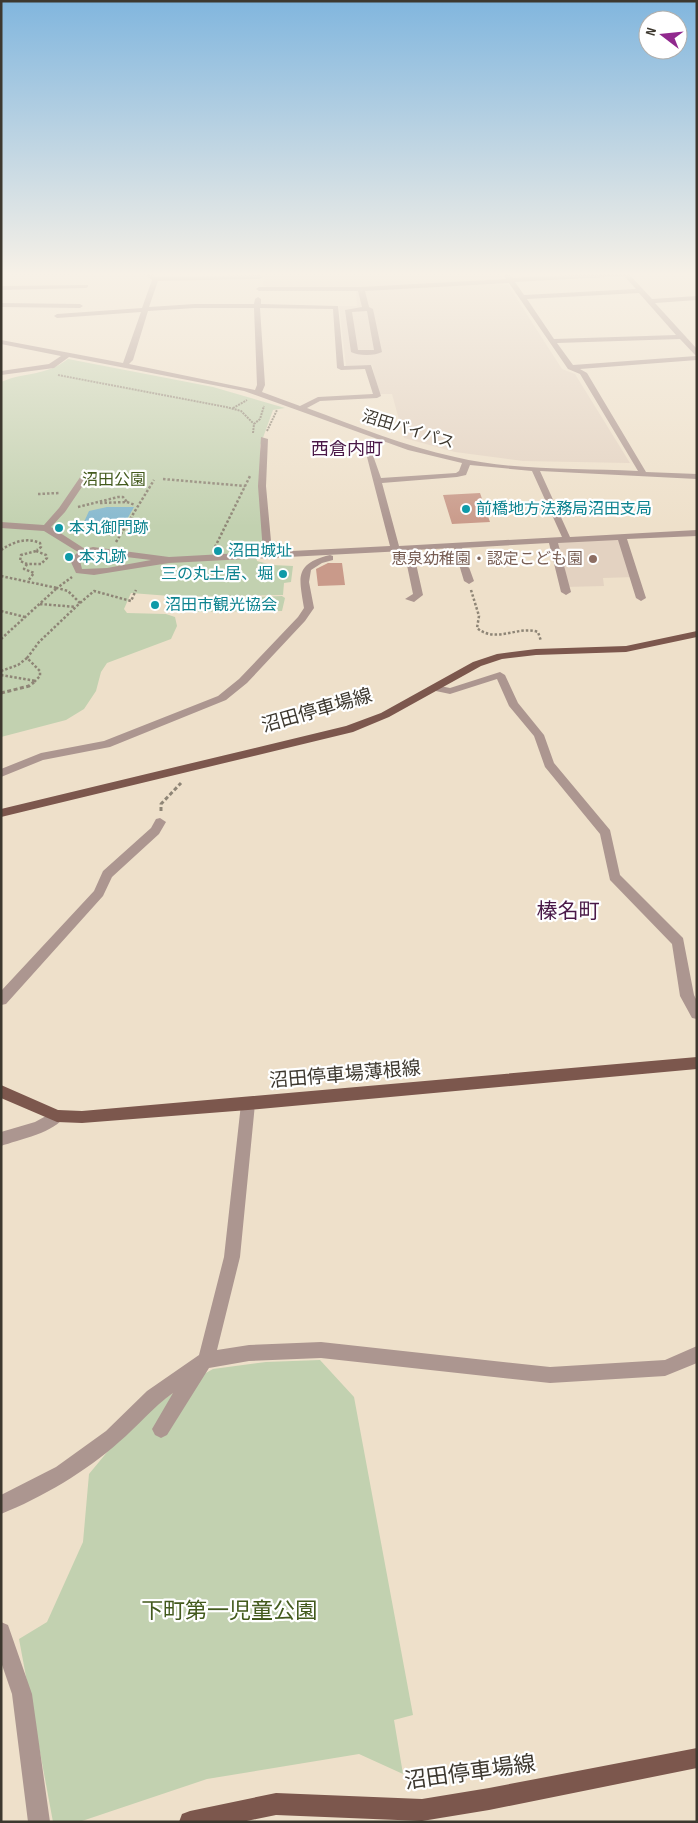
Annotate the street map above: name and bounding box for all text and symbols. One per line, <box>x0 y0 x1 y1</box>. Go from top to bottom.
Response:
north arrow <box>638 10 688 60</box>
text: N <box>642 26 660 37</box>
street label: 沼田バイパス <box>359 407 457 453</box>
district label: 西倉内町 <box>311 439 383 460</box>
park label: 沼田公園 <box>82 471 146 490</box>
place label: 前橋地方法務局沼田支局 <box>476 500 652 519</box>
marker: 前橋地方法務局沼田支局 <box>460 503 472 515</box>
place label: 本丸御門跡 <box>69 519 149 538</box>
marker: 本丸御門跡 <box>53 522 65 534</box>
place label: 沼田城址 <box>228 542 292 561</box>
marker: 沼田城址 <box>212 545 224 557</box>
place label: 本丸跡 <box>79 548 127 567</box>
place label: 恵泉幼稚園・認定こども園 <box>391 550 583 569</box>
marker: 本丸跡 <box>63 551 75 563</box>
marker: 恵泉幼稚園・認定こども園 <box>587 553 599 565</box>
place label: 三の丸土居、堀 <box>161 565 273 584</box>
marker: 三の丸土居、堀 <box>277 568 289 580</box>
place label: 沼田市観光協会 <box>165 596 277 615</box>
marker: 沼田市観光協会 <box>149 599 161 611</box>
street label: 沼田停車場線 <box>259 684 375 738</box>
district label: 榛名町 <box>537 899 600 924</box>
street label: 沼田停車場薄根線 <box>268 1057 422 1093</box>
park label: 下町第一児童公園 <box>141 1598 317 1625</box>
street label: 沼田停車場線 <box>403 1750 537 1796</box>

